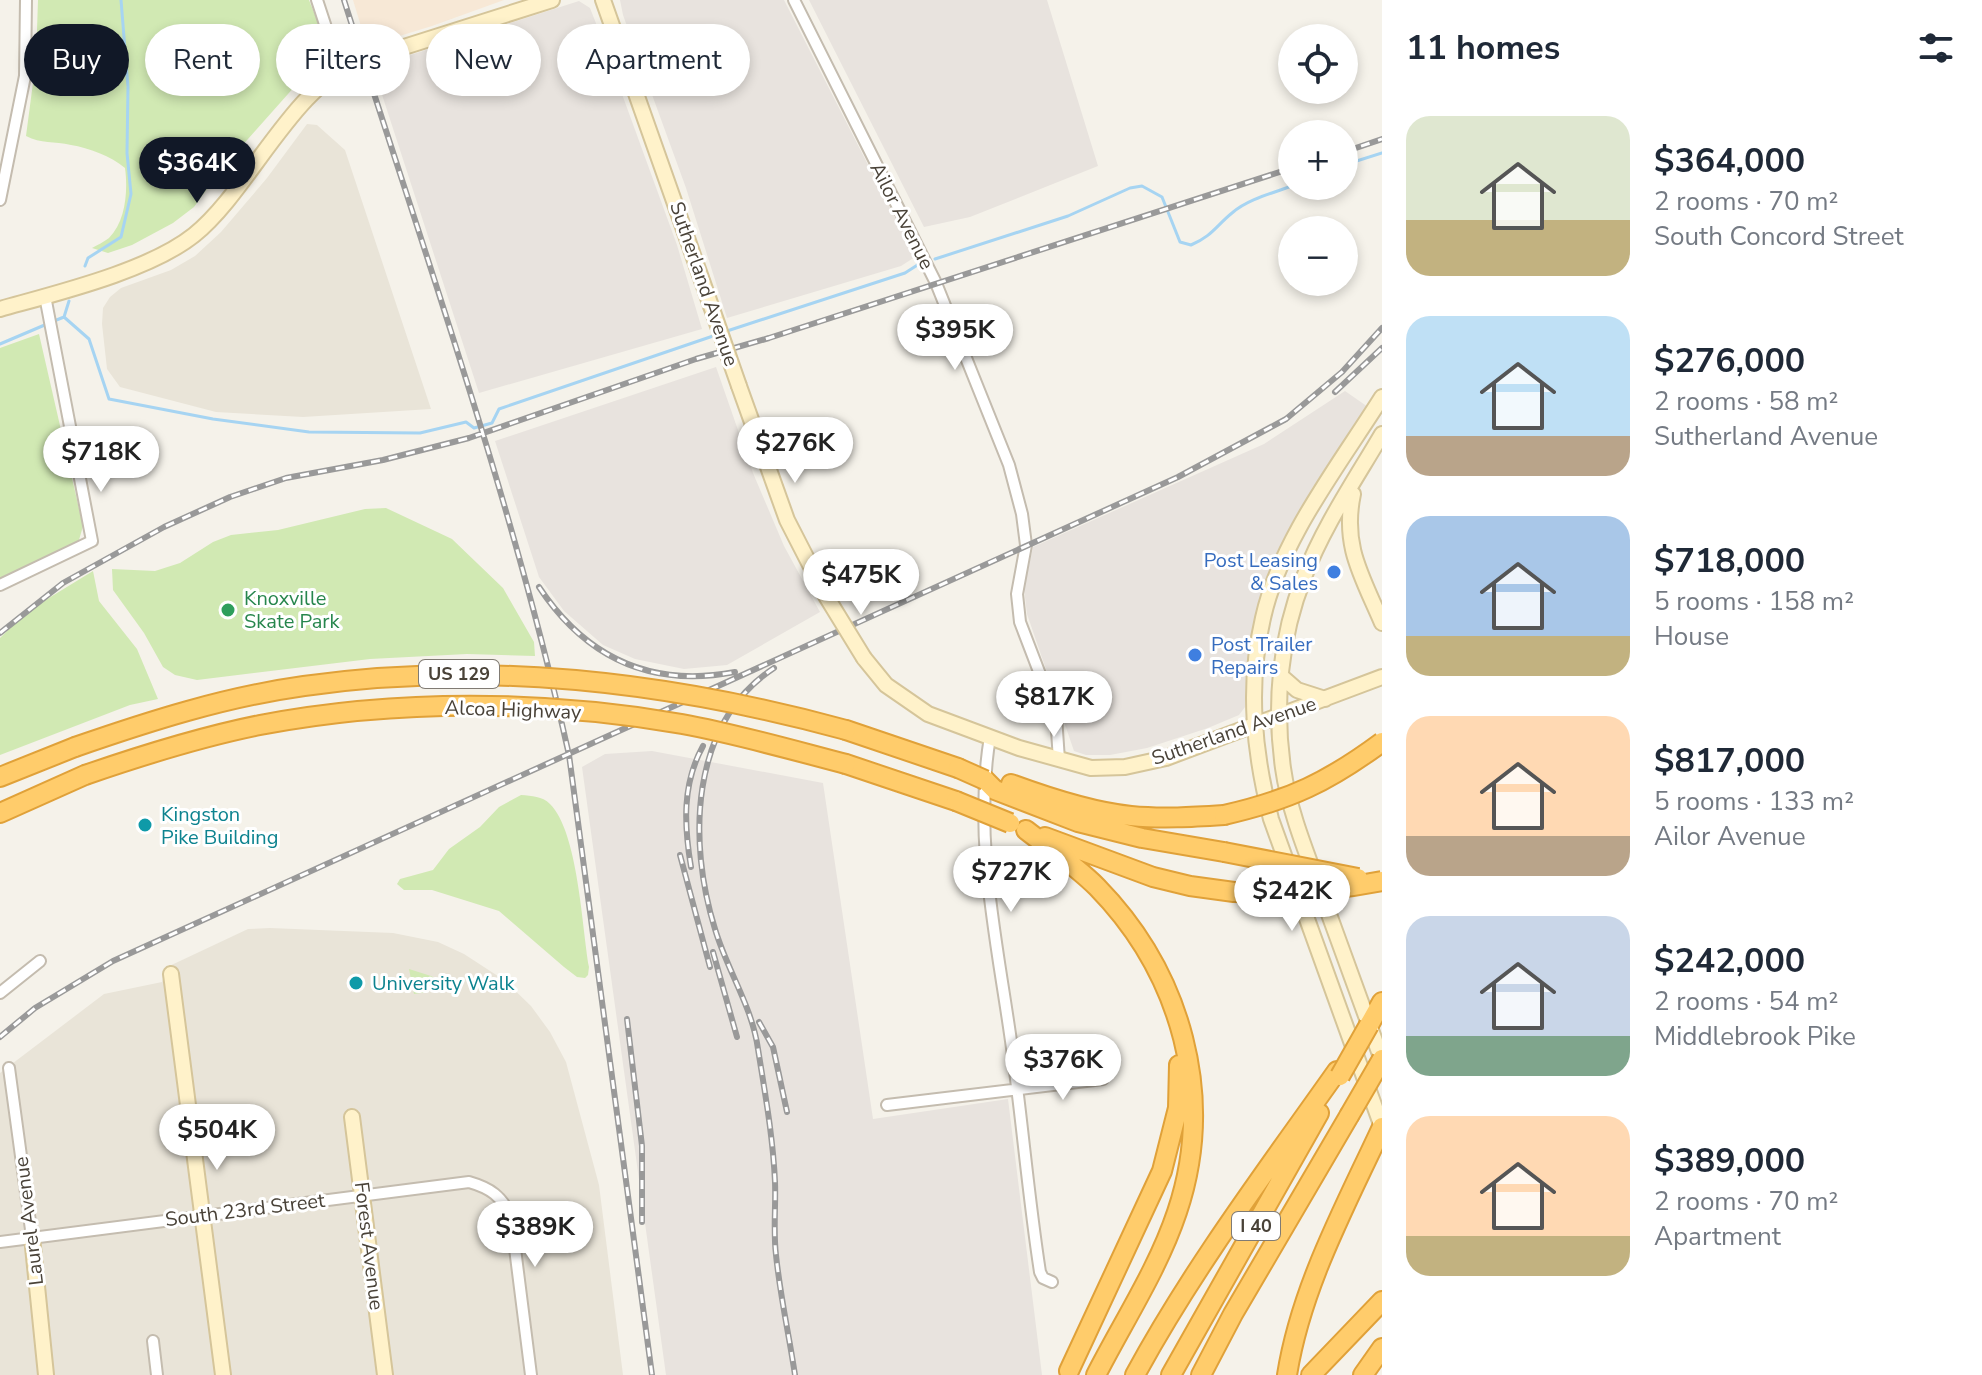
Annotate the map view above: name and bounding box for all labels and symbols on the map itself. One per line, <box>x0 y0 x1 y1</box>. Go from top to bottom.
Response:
pin: $364K <box>141 137 253 205</box>
street label: Ailor Avenue <box>864 158 940 274</box>
street label: Sutherland Avenue <box>663 198 745 370</box>
pin: $395K <box>899 304 1011 372</box>
pin: $276K <box>739 417 851 485</box>
pin: $718K <box>45 426 157 494</box>
place label: Post Leasing & Sales <box>1204 547 1318 597</box>
pin: $475K <box>805 549 917 617</box>
marker: Post Leasing & Sales <box>1325 563 1343 581</box>
place label: Knoxville Skate Park <box>244 585 340 635</box>
marker: Knoxville Skate Park <box>219 601 237 619</box>
place label: Post Trailer Repairs <box>1211 631 1312 681</box>
marker: Post Trailer Repairs <box>1186 646 1204 664</box>
road number: US 129 <box>419 660 499 688</box>
pin: $817K <box>998 671 1110 739</box>
street label: Sutherland Avenue <box>1148 690 1320 772</box>
street label: Alcoa Highway <box>444 694 582 726</box>
place label: Kingston Pike Building <box>161 801 278 851</box>
marker: Kingston Pike Building <box>136 816 154 834</box>
pin: $727K <box>955 846 1067 914</box>
pin: $242K <box>1236 865 1348 933</box>
place label: University Walk <box>372 970 516 997</box>
marker: University Walk <box>347 974 365 992</box>
pin: $376K <box>1007 1034 1119 1102</box>
pin: $504K <box>161 1104 273 1172</box>
street label: Laurel Avenue <box>8 1155 50 1287</box>
street label: Forest Avenue <box>348 1180 390 1312</box>
street label: South 23rd Street <box>164 1187 327 1233</box>
pin: $389K <box>479 1201 591 1269</box>
road number: I 40 <box>1232 1212 1280 1240</box>

